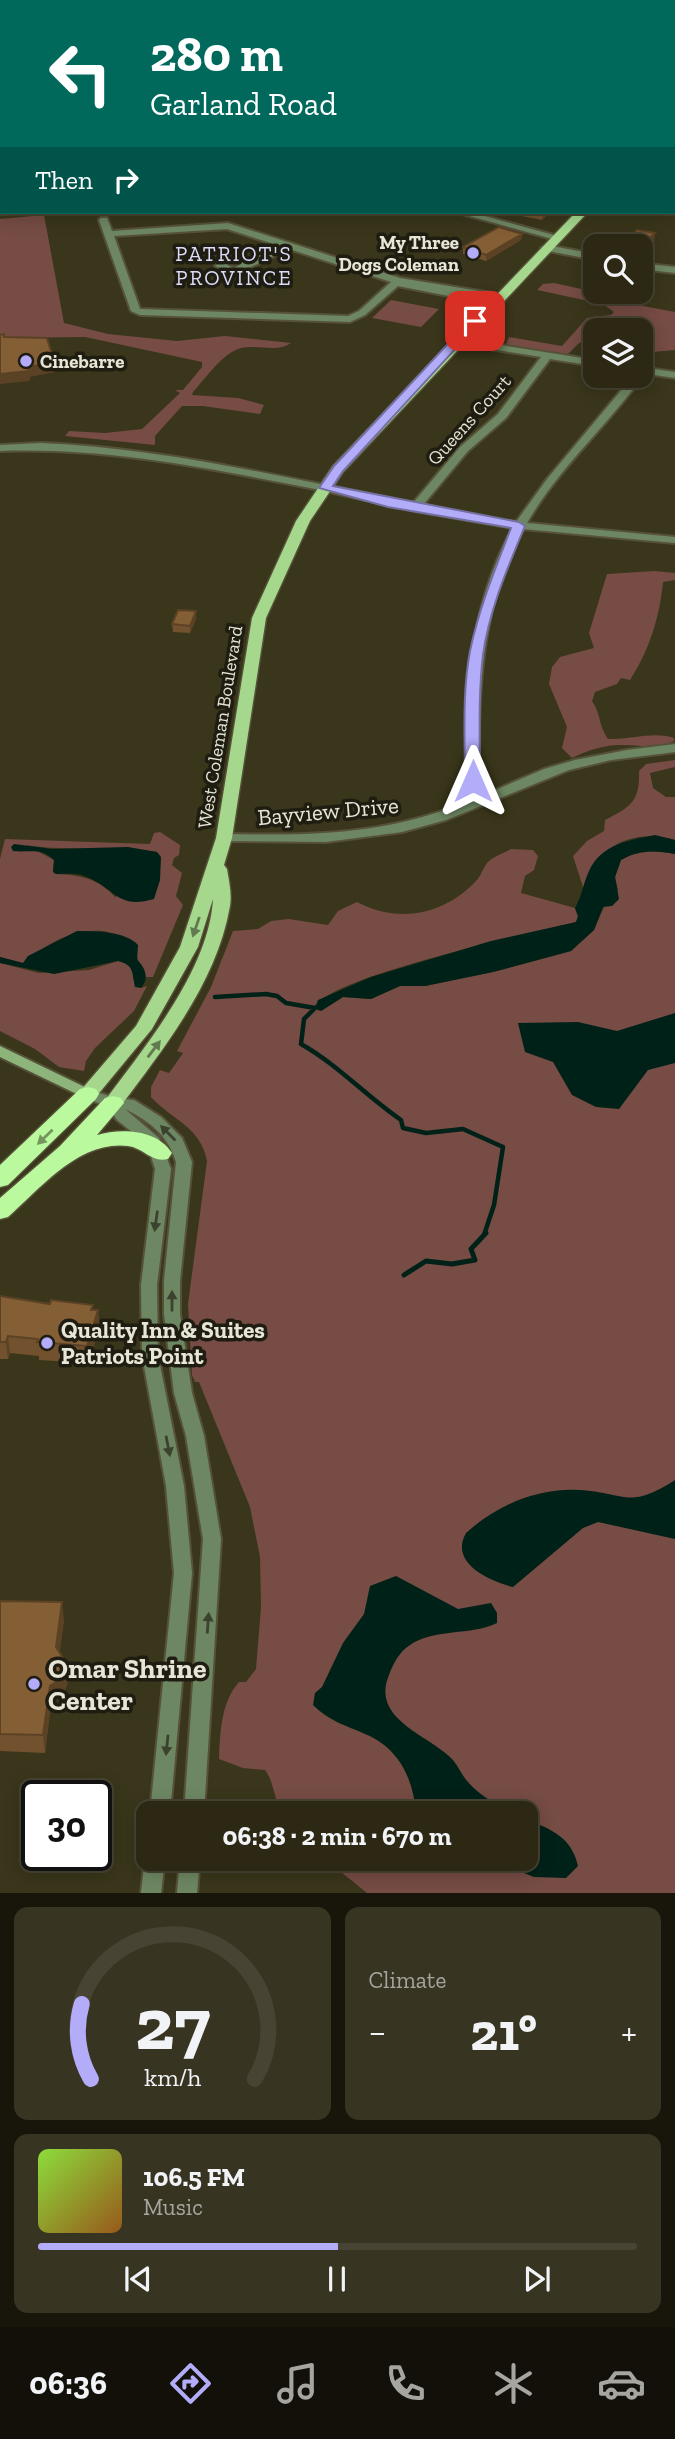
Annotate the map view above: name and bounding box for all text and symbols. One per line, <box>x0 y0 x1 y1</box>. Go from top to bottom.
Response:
text: 280 m <box>150 25 283 84</box>
icon: left <box>35 28 126 119</box>
text: Garland Road <box>150 85 337 123</box>
icon: right <box>107 161 145 199</box>
text: Then <box>35 164 93 196</box>
place label: My Three Dogs Coleman <box>338 231 460 276</box>
map controls <box>583 234 653 388</box>
button: search <box>583 234 653 304</box>
district label: PATRIOT'S PROVINCE <box>175 241 293 290</box>
marker: My Three Dogs Coleman <box>465 245 481 261</box>
pin <box>445 291 505 351</box>
icon: arrive <box>456 302 494 340</box>
button: layers <box>583 318 653 388</box>
place label: Cinebarre <box>40 350 124 373</box>
marker: Cinebarre <box>18 353 34 369</box>
street label: Queens Court <box>422 370 516 470</box>
street label: West Coleman Boulevard <box>193 623 247 830</box>
position arrow <box>436 744 510 818</box>
street label: Bayview Drive <box>256 791 400 831</box>
one-way arrow <box>190 916 201 937</box>
one-way arrow <box>146 1040 161 1058</box>
one-way arrow <box>160 1125 176 1141</box>
one-way arrow <box>37 1129 54 1145</box>
one-way arrow <box>151 1210 162 1232</box>
one-way arrow <box>166 1290 178 1312</box>
place label: Quality Inn & Suites Patriots Point <box>61 1316 265 1370</box>
marker: Quality Inn & Suites Patriots Point <box>39 1335 55 1351</box>
one-way arrow <box>163 1435 174 1457</box>
one-way arrow <box>203 1612 214 1634</box>
place label: Omar Shrine Center <box>48 1652 206 1717</box>
marker: Omar Shrine Center <box>26 1676 42 1692</box>
one-way arrow <box>161 1734 172 1756</box>
speed limit sign: 30 <box>21 1780 112 1871</box>
text: 06:38 · 2 min · 670 m <box>223 1820 451 1852</box>
text: Climate <box>369 1966 446 1994</box>
text: 27 <box>135 1981 210 2069</box>
text: 21° <box>470 2001 537 2063</box>
text: − <box>369 2009 386 2055</box>
text: + <box>621 2009 637 2055</box>
text: km/h <box>144 2062 201 2092</box>
text: 106.5 FM <box>143 2161 245 2193</box>
text: Music <box>143 2193 203 2221</box>
icon: previous <box>119 2260 157 2298</box>
icon: pause <box>318 2260 356 2298</box>
icon: next <box>518 2260 556 2298</box>
icon: directions <box>166 2359 215 2408</box>
icon: music <box>273 2359 322 2408</box>
icon: phone <box>381 2359 430 2408</box>
icon: climate <box>489 2359 538 2408</box>
icon: car <box>597 2359 646 2408</box>
text: 06:36 <box>29 2364 107 2402</box>

